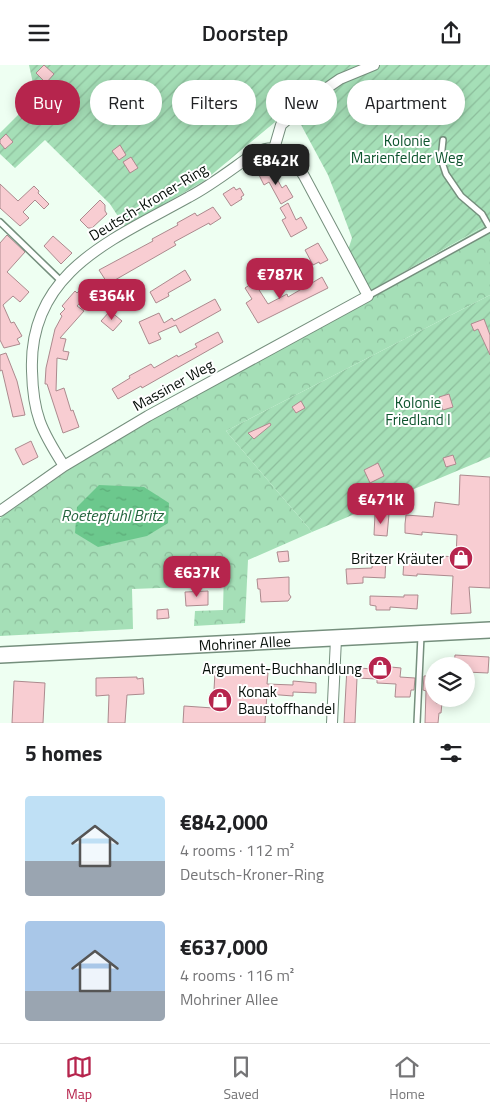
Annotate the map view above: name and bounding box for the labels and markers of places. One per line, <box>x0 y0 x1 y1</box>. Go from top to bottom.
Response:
pin: €842K <box>241 143 311 186</box>
pin: €787K <box>245 257 315 300</box>
pin: €364K <box>77 279 147 321</box>
pin: €471K <box>346 483 416 525</box>
shop icon: Britzer Kräuter <box>448 545 474 571</box>
place label: Britzer Kräuter <box>351 547 444 570</box>
pin: €637K <box>162 555 232 598</box>
shop icon: Argument-Buchhandlung <box>367 655 393 681</box>
place label: Argument-Buchhandlung <box>202 657 362 680</box>
place label: Konak Baustoffhandel <box>238 680 335 720</box>
shop icon: Konak Baustoffhandel <box>207 687 233 713</box>

